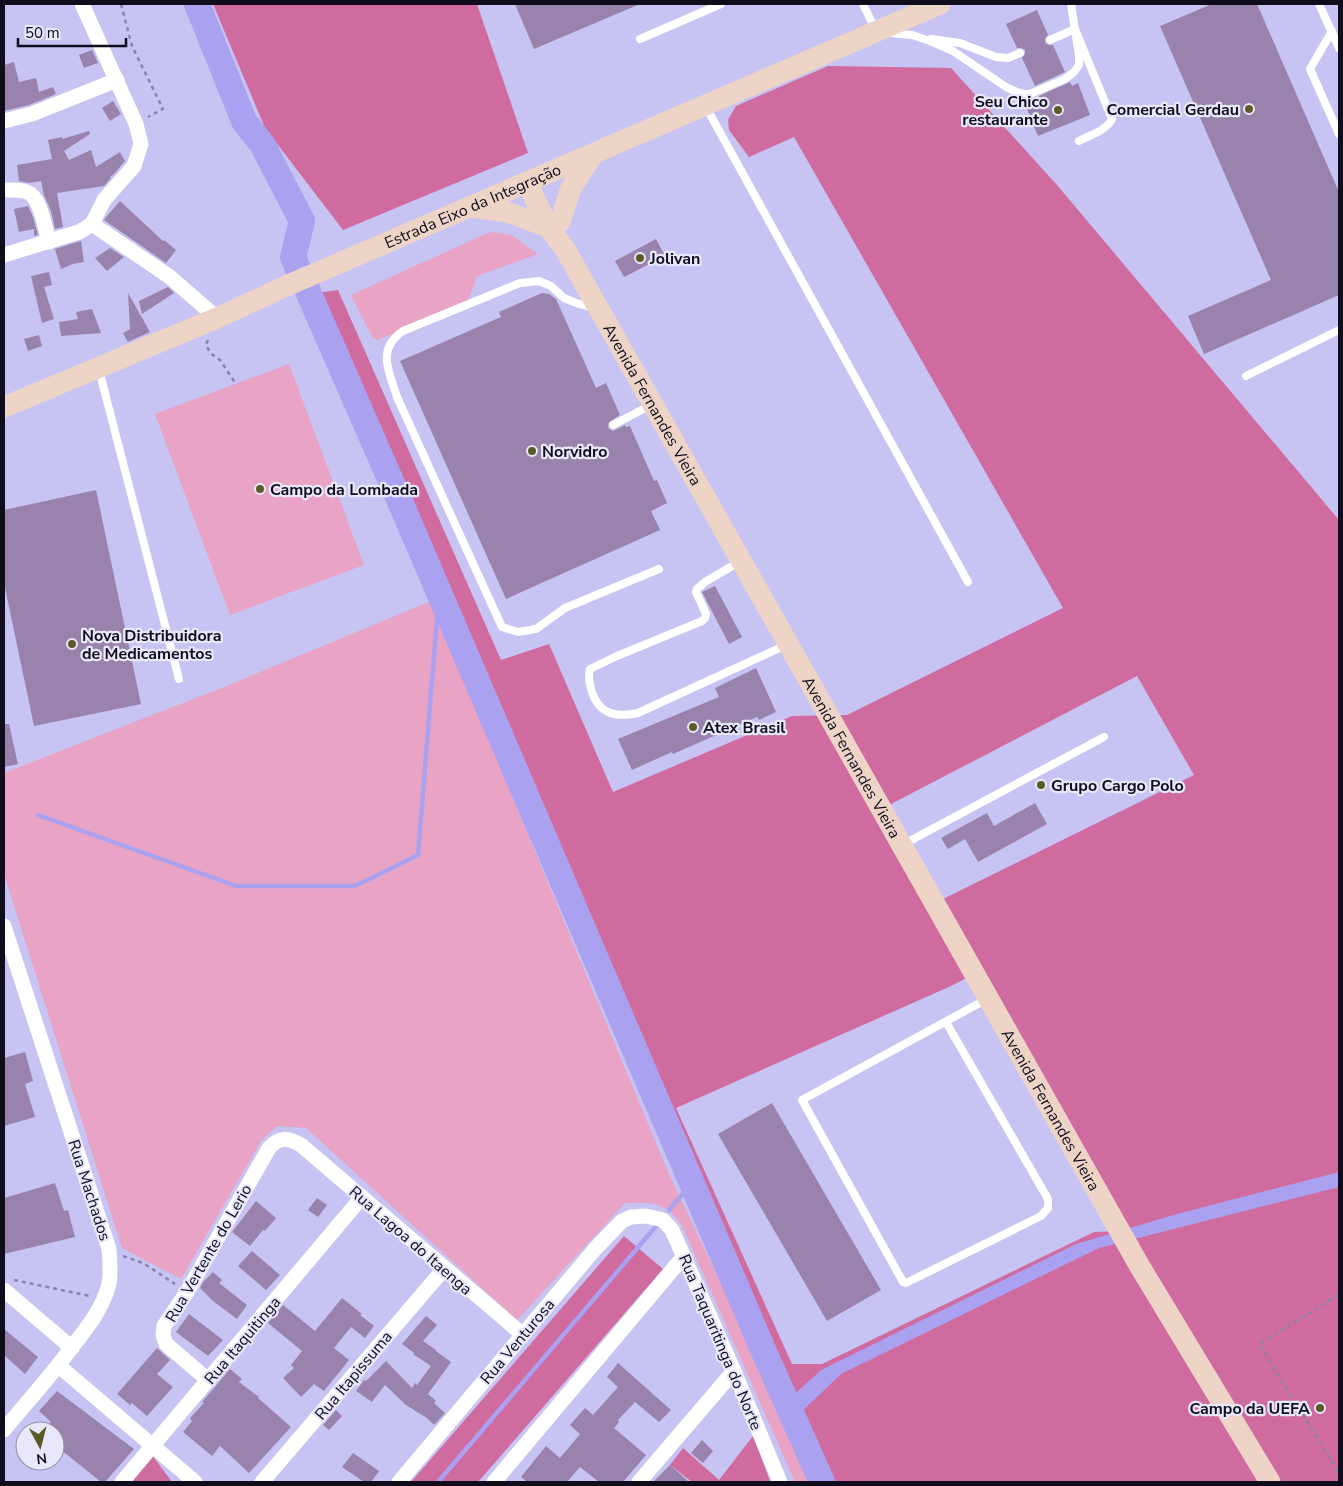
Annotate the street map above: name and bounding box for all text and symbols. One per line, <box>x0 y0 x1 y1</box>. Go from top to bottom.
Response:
scale bar <box>18 15 125 47</box>
text: 50 m <box>25 23 60 43</box>
place label: Seu Chico restaurante <box>962 91 1048 131</box>
place label: Comercial Gerdau <box>1107 99 1239 121</box>
marker: Comercial Gerdau <box>1243 103 1255 115</box>
marker: Seu Chico restaurante <box>1052 104 1064 116</box>
street label: Estrada Eixo da Integração <box>381 159 565 254</box>
place label: Jolivan <box>649 248 700 270</box>
marker: Jolivan <box>634 252 646 264</box>
street label: Avenida Fernandes Vieira <box>597 320 706 490</box>
place label: Norvidro <box>542 441 607 463</box>
marker: Norvidro <box>526 445 538 457</box>
place label: Campo da Lombada <box>270 479 418 501</box>
marker: Campo da Lombada <box>254 483 266 495</box>
place label: Nova Distribuidora de Medicamentos <box>82 625 222 665</box>
marker: Nova Distribuidora de Medicamentos <box>66 638 78 650</box>
street label: Avenida Fernandes Vieira <box>797 673 906 843</box>
place label: Atex Brasil <box>703 717 785 739</box>
marker: Atex Brasil <box>687 721 699 733</box>
place label: Grupo Cargo Polo <box>1051 775 1184 797</box>
marker: Grupo Cargo Polo <box>1035 779 1047 791</box>
street label: Avenida Fernandes Vieira <box>996 1025 1105 1195</box>
street label: Rua Machados <box>62 1137 116 1244</box>
street label: Rua Vertente do Lerio <box>160 1180 257 1327</box>
street label: Rua Lagoa do Itaenga <box>344 1181 477 1300</box>
street label: Rua Taquaritinga do Norte <box>673 1251 767 1434</box>
street label: Rua Itaquitinga <box>199 1292 286 1389</box>
street label: Rua Venturosa <box>476 1294 560 1389</box>
street label: Rua Itapissuma <box>310 1326 398 1425</box>
place label: Campo da UEFA <box>1189 1398 1310 1420</box>
marker: Campo da UEFA <box>1314 1402 1326 1414</box>
north arrow <box>15 1421 65 1471</box>
text: N <box>35 1448 48 1468</box>

